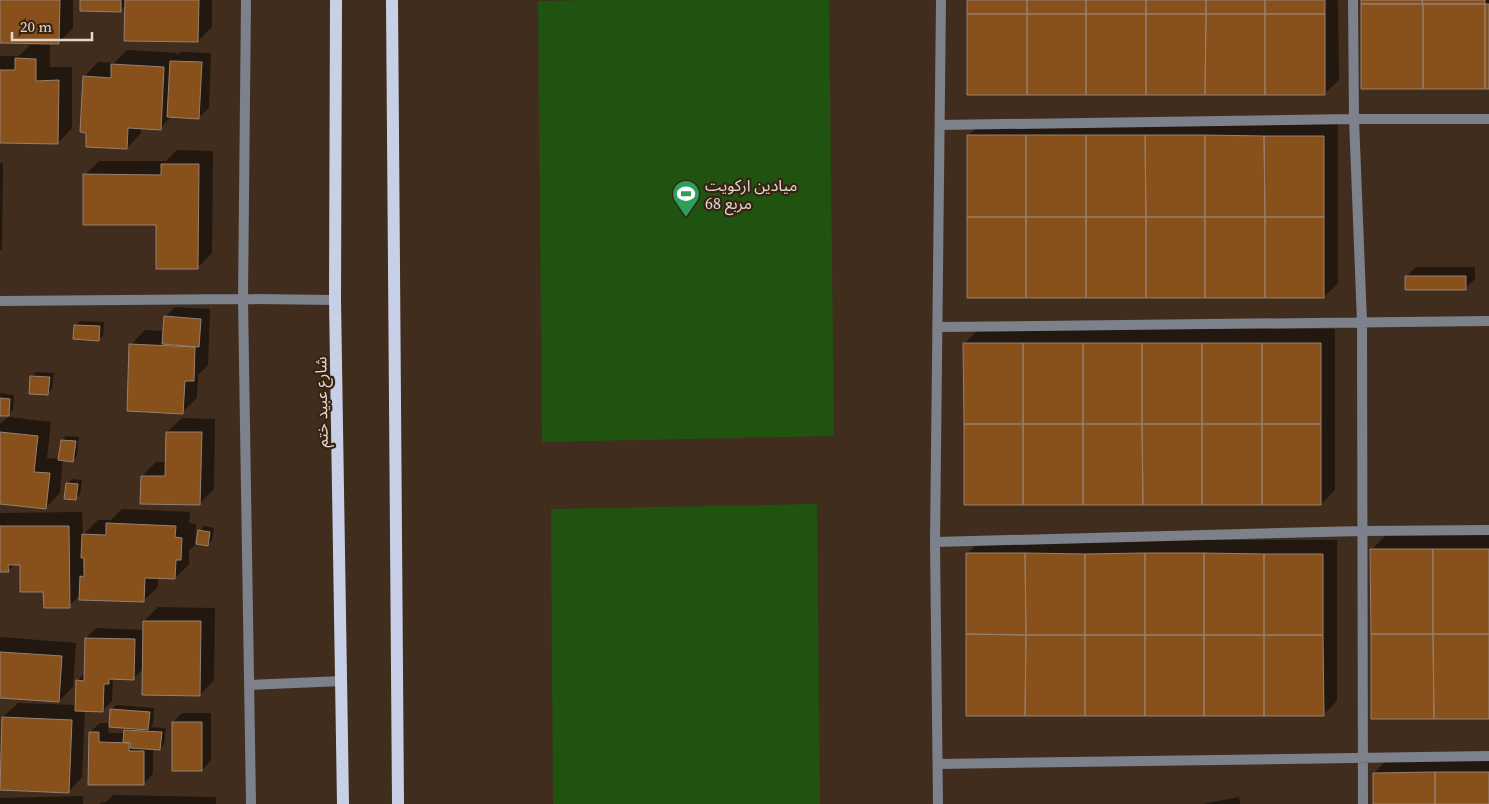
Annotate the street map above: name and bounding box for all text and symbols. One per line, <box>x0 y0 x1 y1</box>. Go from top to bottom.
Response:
scale bar <box>12 10 92 42</box>
text: 20 m <box>20 16 52 37</box>
place label: ميادين اركويت مربع 68 <box>705 174 797 216</box>
sports icon: ميادين اركويت مربع 68 <box>671 179 701 218</box>
street label: شارع عبيد ختم <box>309 356 335 448</box>

